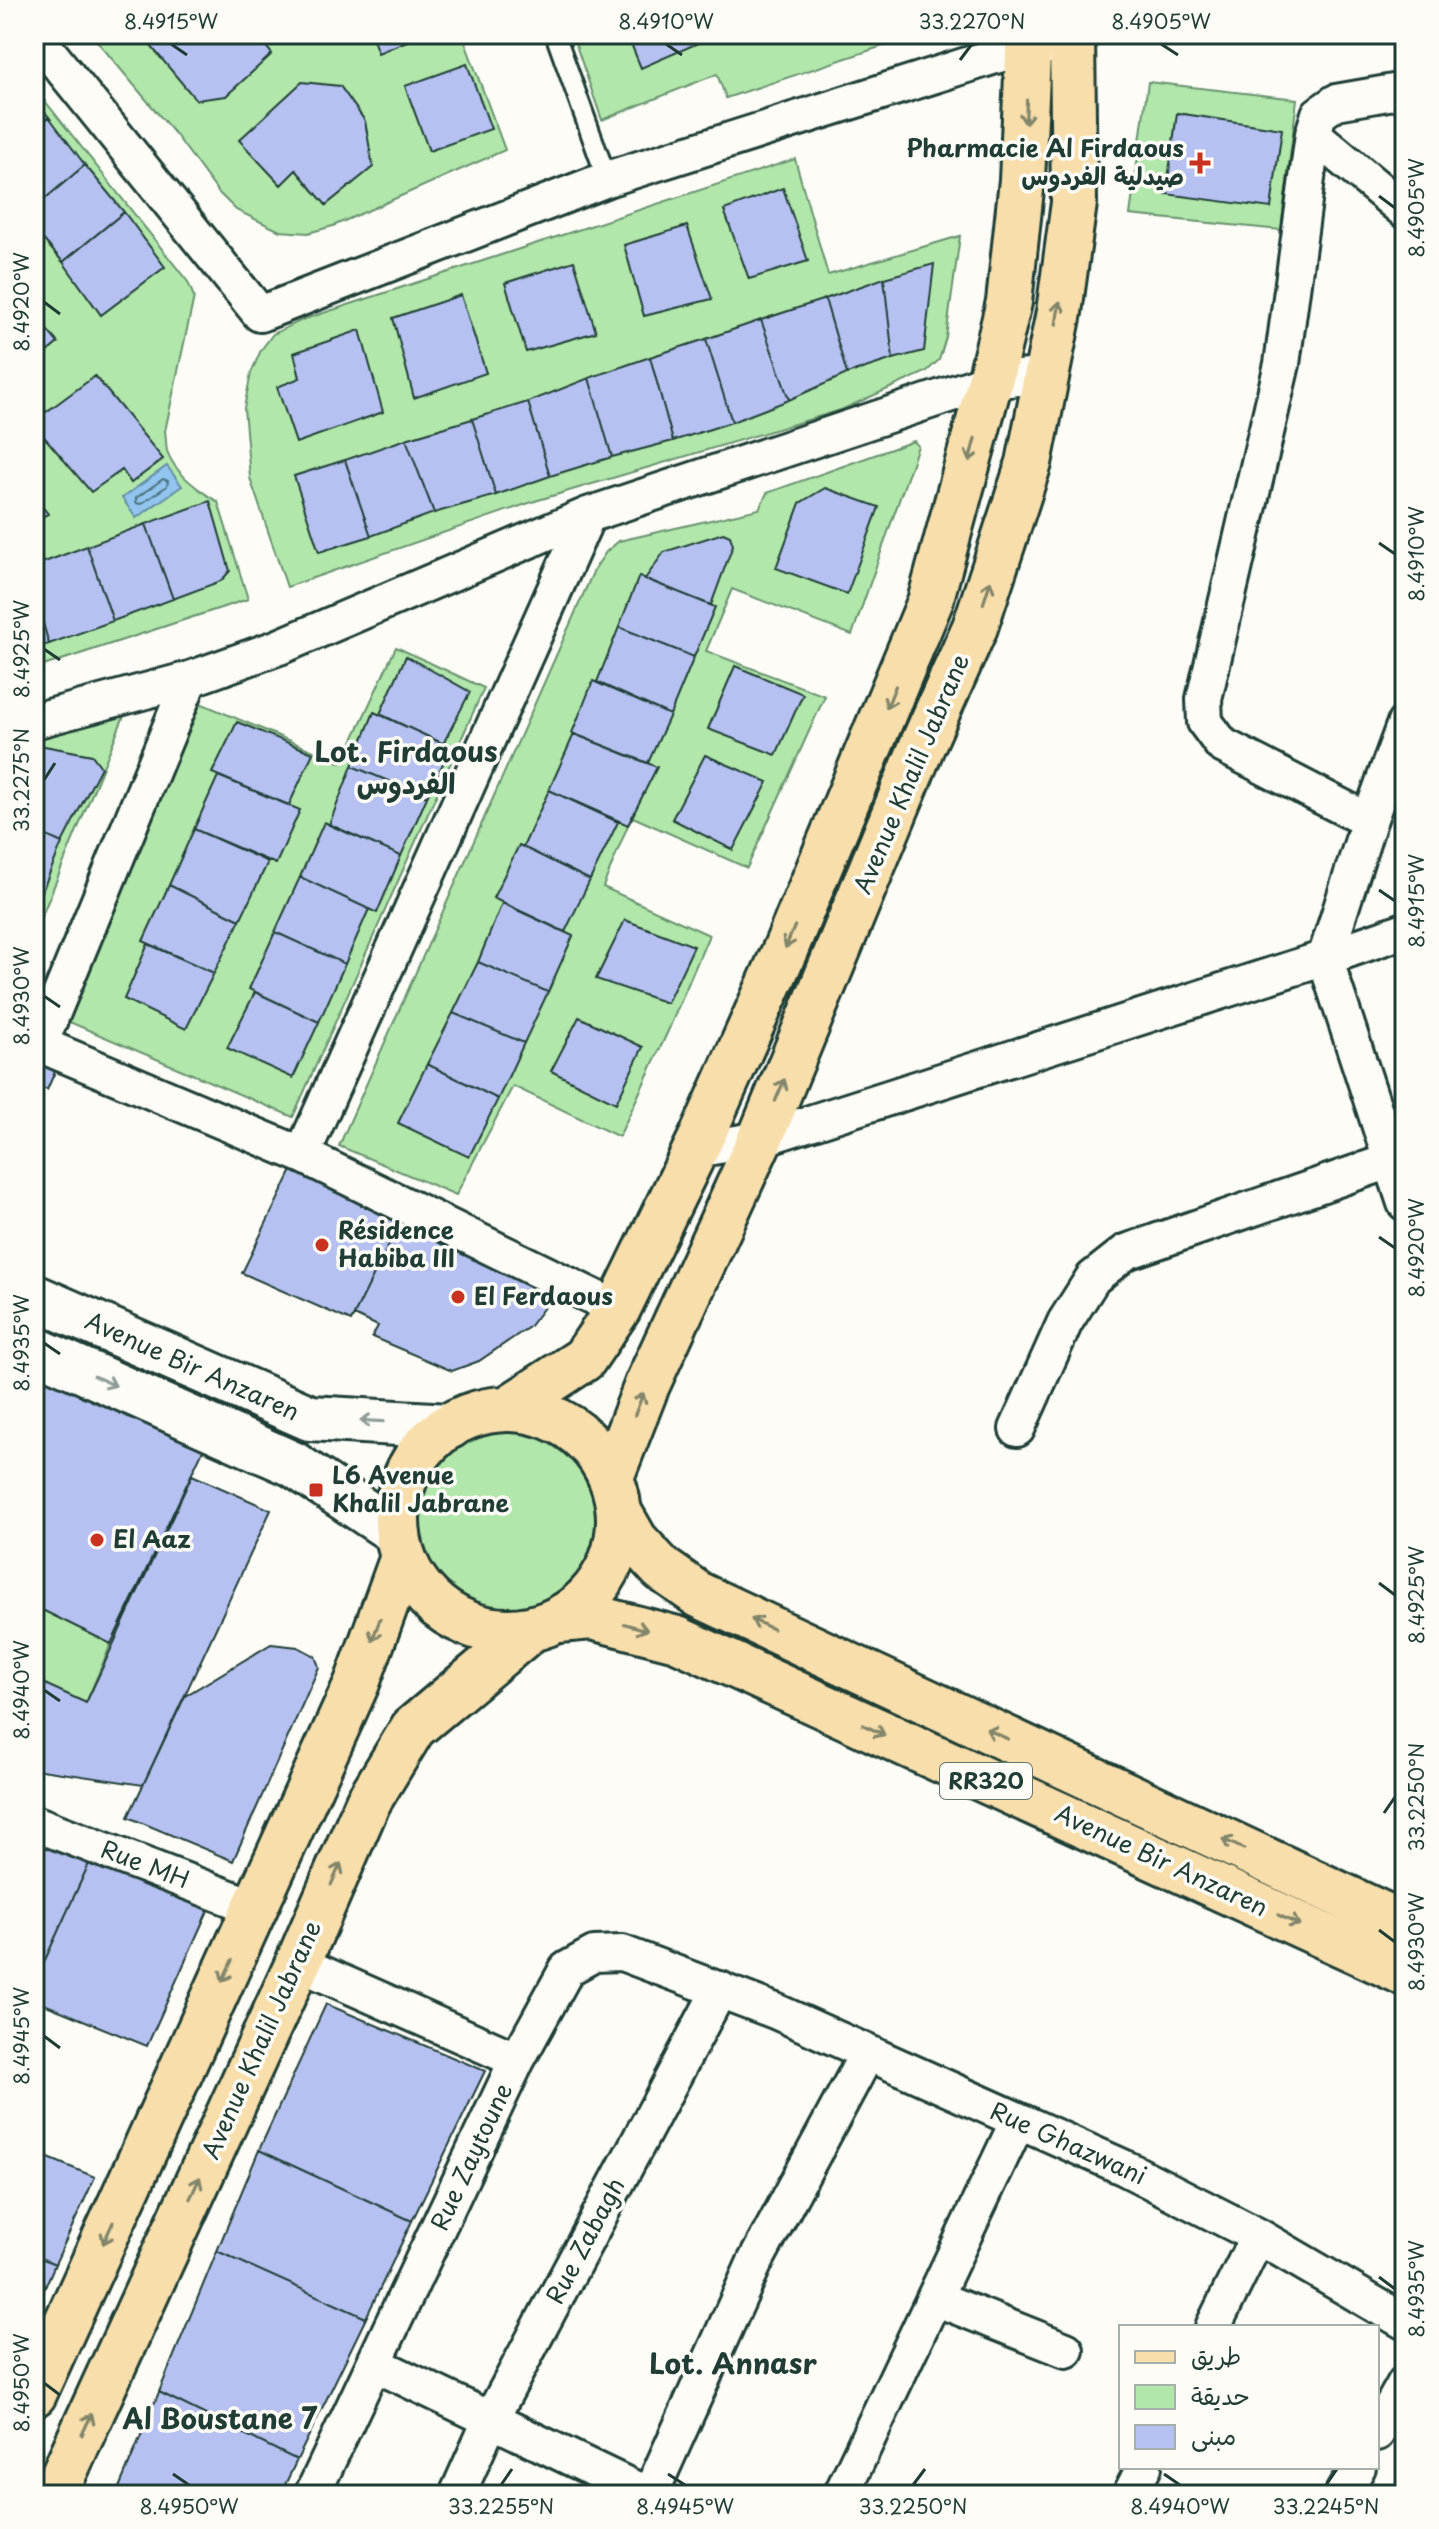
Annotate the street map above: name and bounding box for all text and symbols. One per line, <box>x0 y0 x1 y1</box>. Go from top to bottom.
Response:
text: 8.4915°W <box>124 6 219 36</box>
text: 8.4910°W <box>618 6 714 36</box>
text: 33.2270°N <box>919 6 1025 36</box>
text: 8.4905°W <box>1111 6 1211 36</box>
one-way arrow <box>1018 98 1033 125</box>
place label: Pharmacie Al Firdaous صيدلية الفردوس <box>906 129 1184 193</box>
marker: Pharmacie Al Firdaous صيدلية الفردوس <box>1191 154 1209 172</box>
text: 8.4905°W <box>1401 158 1431 258</box>
text: 8.4920°W <box>6 252 36 352</box>
one-way arrow <box>1052 301 1067 326</box>
one-way arrow <box>963 437 978 463</box>
text: 8.4910°W <box>1401 506 1431 602</box>
one-way arrow <box>980 579 995 604</box>
text: 8.4925°W <box>6 599 36 698</box>
street label: Avenue Khalil Jabrane <box>843 648 977 899</box>
one-way arrow <box>883 684 897 709</box>
text: 33.2275°N <box>6 728 36 832</box>
district label: Lot. Firdaous الفردوس <box>314 729 498 804</box>
text: 8.4915°W <box>1401 853 1431 948</box>
one-way arrow <box>782 924 797 949</box>
text: 8.4930°W <box>6 946 36 1045</box>
one-way arrow <box>773 1078 788 1103</box>
text: 8.4920°W <box>1401 1198 1431 1298</box>
place label: Résidence Habiba III <box>338 1211 455 1275</box>
marker: Résidence Habiba III <box>313 1236 331 1254</box>
place label: El Ferdaous <box>474 1277 613 1313</box>
marker: El Ferdaous <box>449 1288 467 1306</box>
text: 8.4935°W <box>6 1294 36 1392</box>
street label: Avenue Bir Anzaren <box>80 1302 306 1429</box>
one-way arrow <box>93 1374 117 1389</box>
one-way arrow <box>633 1392 647 1417</box>
one-way arrow <box>359 1414 386 1429</box>
place label: L6 Avenue Khalil Jabrane <box>332 1456 510 1520</box>
marker: L6 Avenue Khalil Jabrane <box>307 1481 325 1499</box>
place label: El Aaz <box>113 1520 191 1556</box>
marker: El Aaz <box>88 1531 106 1549</box>
text: 8.4925°W <box>1401 1545 1431 1644</box>
one-way arrow <box>750 1616 774 1631</box>
one-way arrow <box>368 1617 383 1642</box>
one-way arrow <box>622 1620 648 1635</box>
text: 8.4940°W <box>6 1640 36 1740</box>
one-way arrow <box>862 1723 886 1738</box>
one-way arrow <box>985 1726 1009 1741</box>
text: 33.2250°N <box>1401 1743 1431 1851</box>
road number: RR320 <box>940 1763 1032 1799</box>
street label: Avenue Bir Anzaren <box>1050 1794 1274 1924</box>
street label: Rue MH <box>96 1830 195 1896</box>
one-way arrow <box>1221 1836 1245 1851</box>
one-way arrow <box>330 1862 345 1887</box>
text: 8.4930°W <box>1401 1892 1431 1991</box>
one-way arrow <box>1277 1913 1301 1928</box>
street label: Avenue Khalil Jabrane <box>191 1914 329 2164</box>
one-way arrow <box>219 1958 234 1982</box>
text: 8.4945°W <box>6 1987 36 2085</box>
street label: Rue Zaytoune <box>420 2077 520 2236</box>
street label: Rue Ghazwani <box>985 2092 1153 2193</box>
street label: Rue Zabagh <box>536 2170 633 2310</box>
one-way arrow <box>188 2176 203 2200</box>
one-way arrow <box>99 2220 114 2244</box>
text: 8.4935°W <box>1401 2240 1431 2338</box>
legend <box>1119 2325 1379 2469</box>
text: 8.4950°W <box>6 2333 36 2433</box>
text: طريق <box>1191 2337 1241 2373</box>
district label: Lot. Annasr <box>649 2341 817 2384</box>
text: حديقة <box>1191 2377 1250 2413</box>
district label: Al Boustane 7 <box>122 2396 318 2439</box>
one-way arrow <box>80 2412 95 2436</box>
text: مبنى <box>1191 2417 1236 2453</box>
text: 8.4950°W <box>139 2491 239 2521</box>
text: 33.2255°N <box>448 2491 554 2521</box>
text: 8.4945°W <box>636 2491 734 2521</box>
text: 33.2250°N <box>859 2491 967 2521</box>
text: 8.4940°W <box>1130 2491 1230 2521</box>
text: 33.2245°N <box>1273 2491 1379 2521</box>

